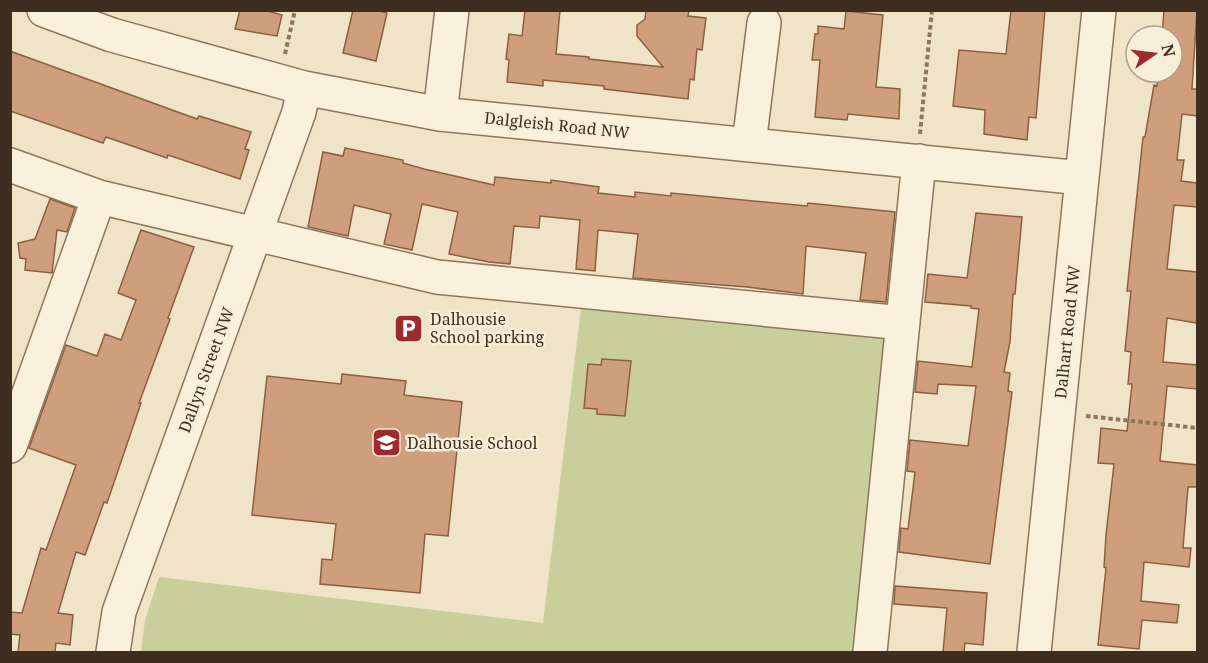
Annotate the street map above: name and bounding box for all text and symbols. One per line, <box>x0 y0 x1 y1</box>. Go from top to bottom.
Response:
north arrow <box>1124 24 1184 84</box>
text: N <box>1156 42 1181 60</box>
street label: Dalgleish Road NW <box>483 106 631 144</box>
street label: Dalhart Road NW <box>1049 264 1085 400</box>
street label: Dallyn Street NW <box>173 304 239 436</box>
place label: Dalhousie School parking <box>430 308 544 348</box>
parking icon: Dalhousie School parking <box>393 312 425 344</box>
school or university icon: Dalhousie School <box>370 427 402 459</box>
place label: Dalhousie School <box>407 432 537 454</box>

